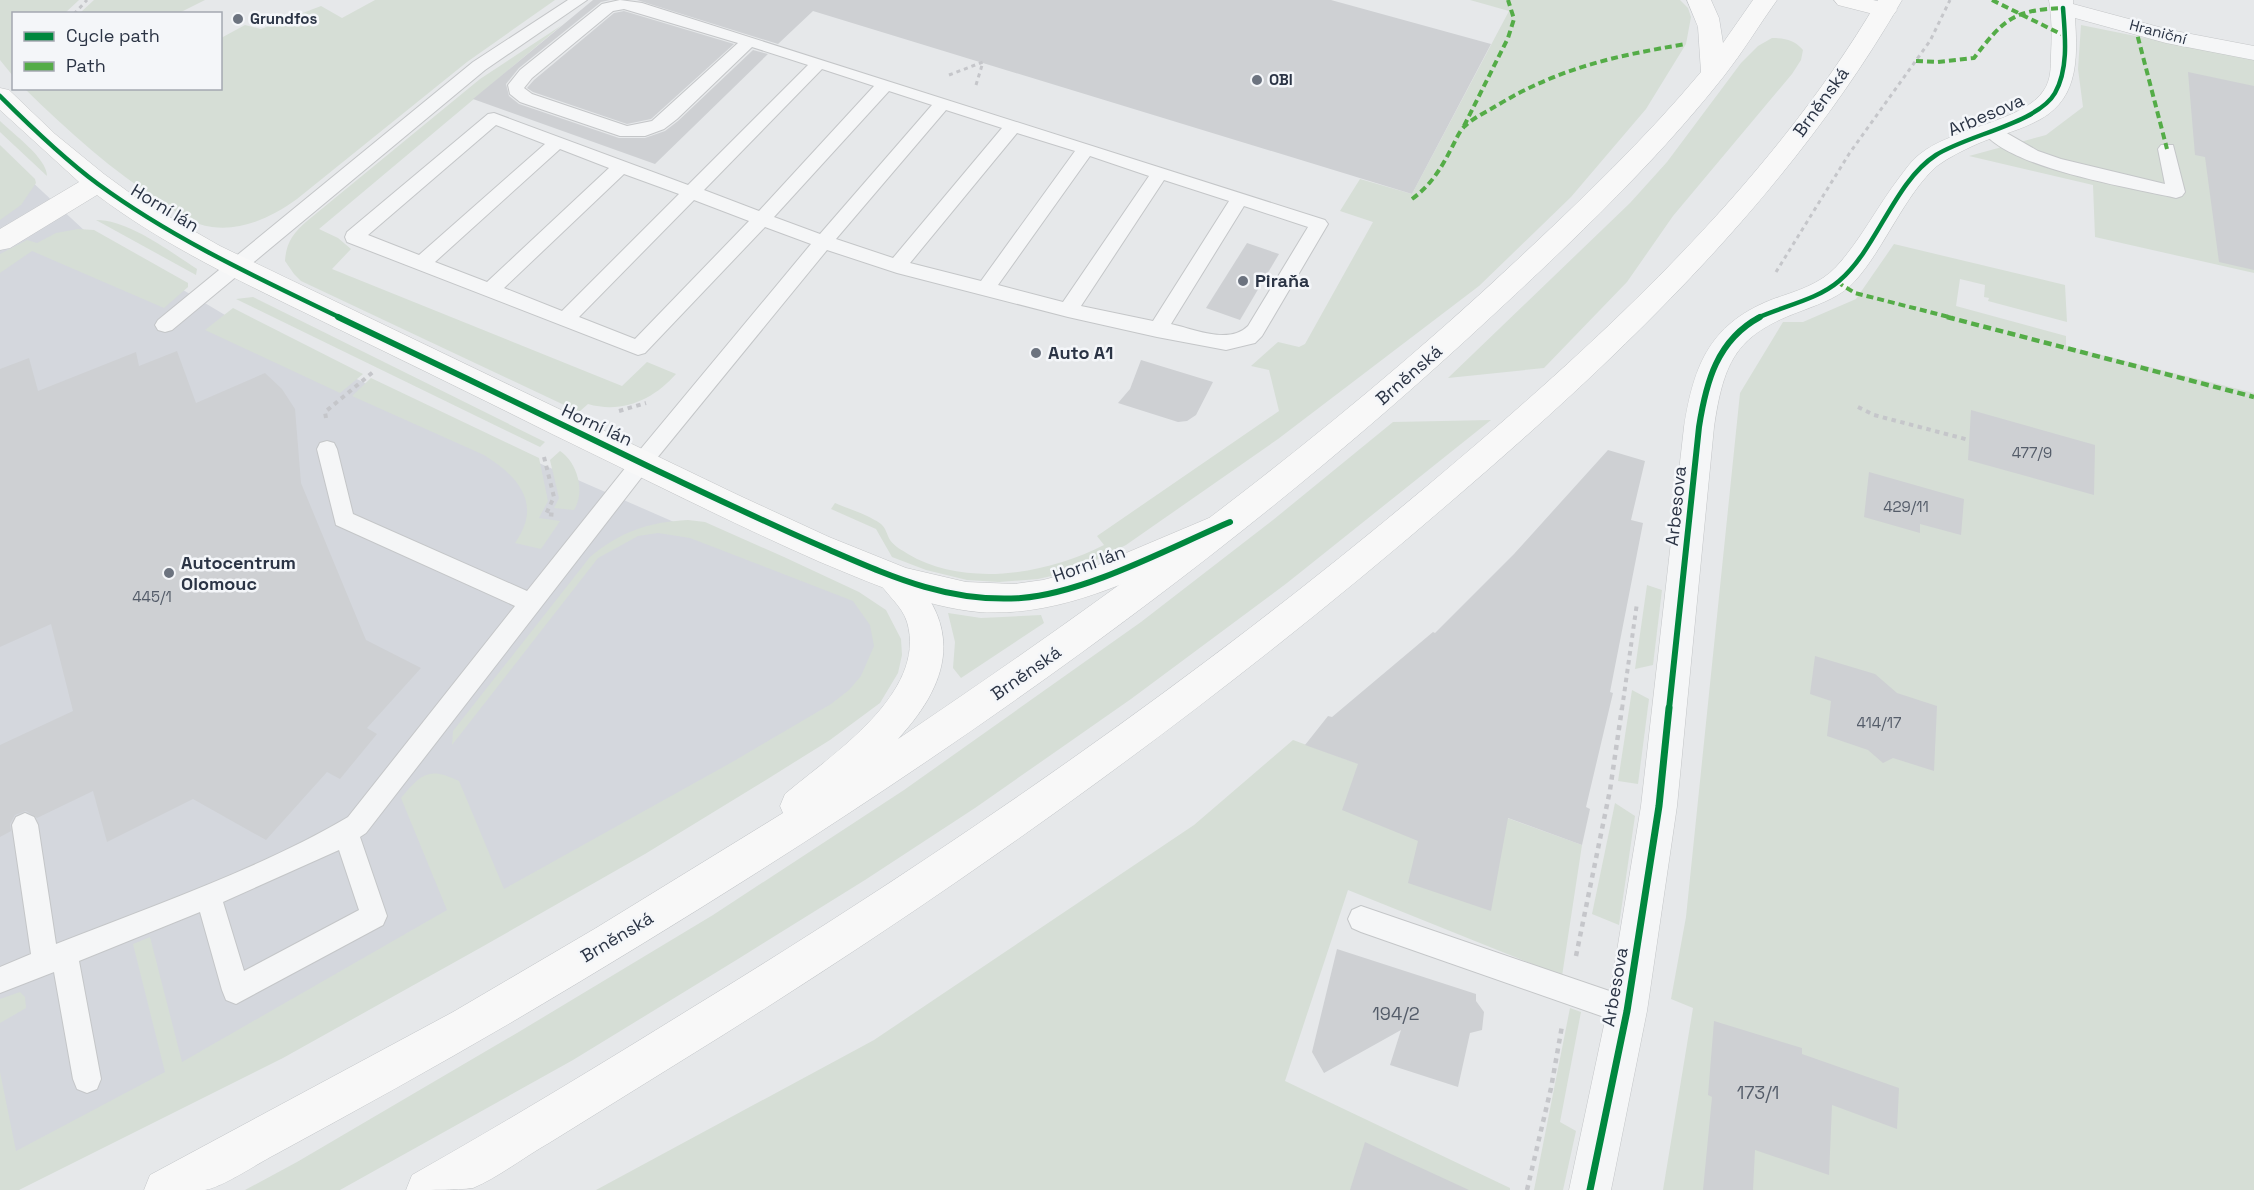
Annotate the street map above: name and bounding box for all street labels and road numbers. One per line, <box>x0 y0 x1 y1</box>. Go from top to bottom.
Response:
street label: Hraniční <box>2127 15 2189 48</box>
street label: Brněnská <box>1788 62 1854 141</box>
street label: Arbesova <box>1944 88 2027 141</box>
street label: Horní lán <box>127 178 204 237</box>
street label: Brněnská <box>1371 339 1447 410</box>
street label: Horní lán <box>558 398 636 451</box>
street label: Arbesova <box>1660 465 1691 547</box>
street label: Horní lán <box>1049 540 1128 587</box>
street label: Brněnská <box>986 640 1065 705</box>
street label: Brněnská <box>576 906 657 967</box>
street label: Arbesova <box>1596 945 1633 1028</box>

